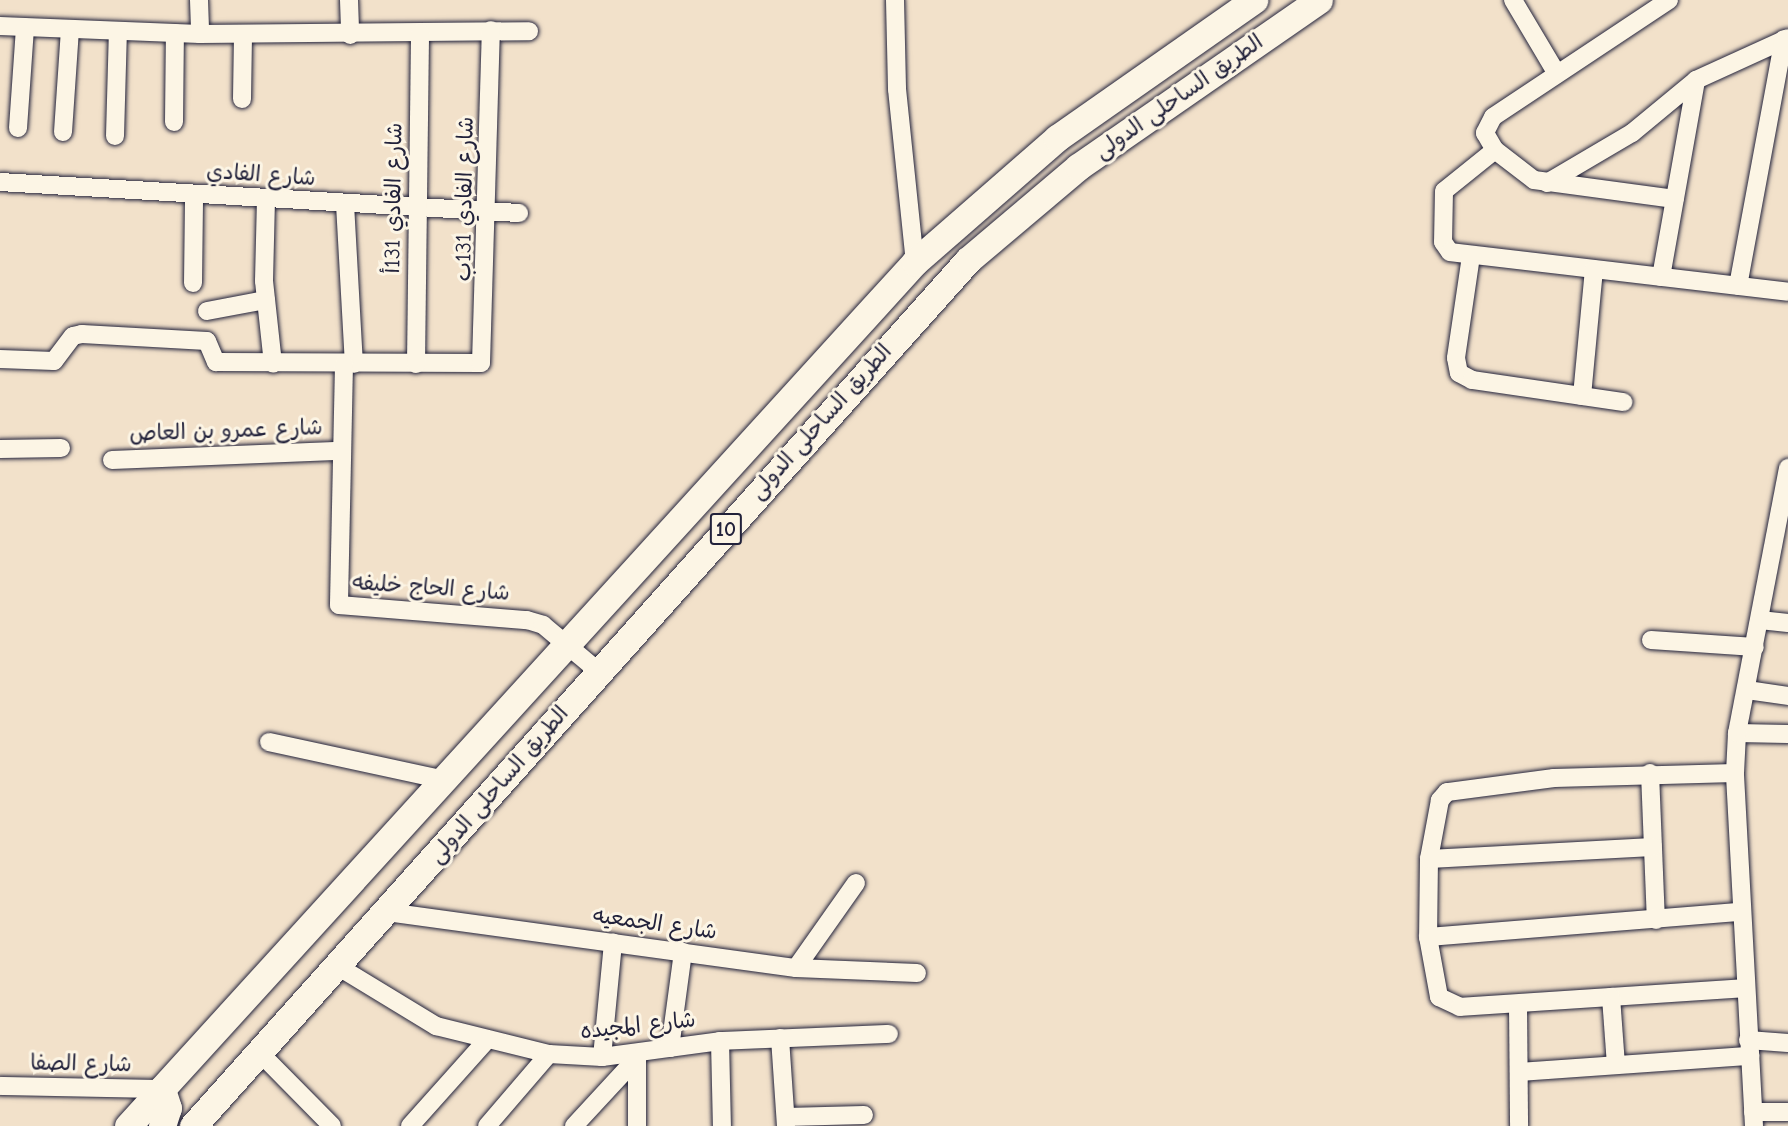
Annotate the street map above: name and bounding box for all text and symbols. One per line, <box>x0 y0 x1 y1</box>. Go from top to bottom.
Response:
street label: الطريق الساحلى الدولى <box>1090 29 1268 165</box>
street label: شارع الفادي 131ب <box>450 116 480 282</box>
street label: شارع الفادي 131أ <box>379 122 409 274</box>
street label: شارع الفادي <box>206 158 316 192</box>
street label: الطريق الساحلى الدولى <box>744 339 898 505</box>
street label: شارع عمرو بن العاص <box>129 414 323 448</box>
road number: 10 <box>710 511 742 547</box>
street label: شارع الحاج خليفه <box>351 569 511 607</box>
street label: الطريق الساحلى الدولى <box>424 701 574 869</box>
street label: شارع الجمعيه <box>591 902 719 946</box>
street label: شارع المجيده <box>579 1007 697 1045</box>
street label: شارع الصفا <box>30 1050 132 1078</box>

